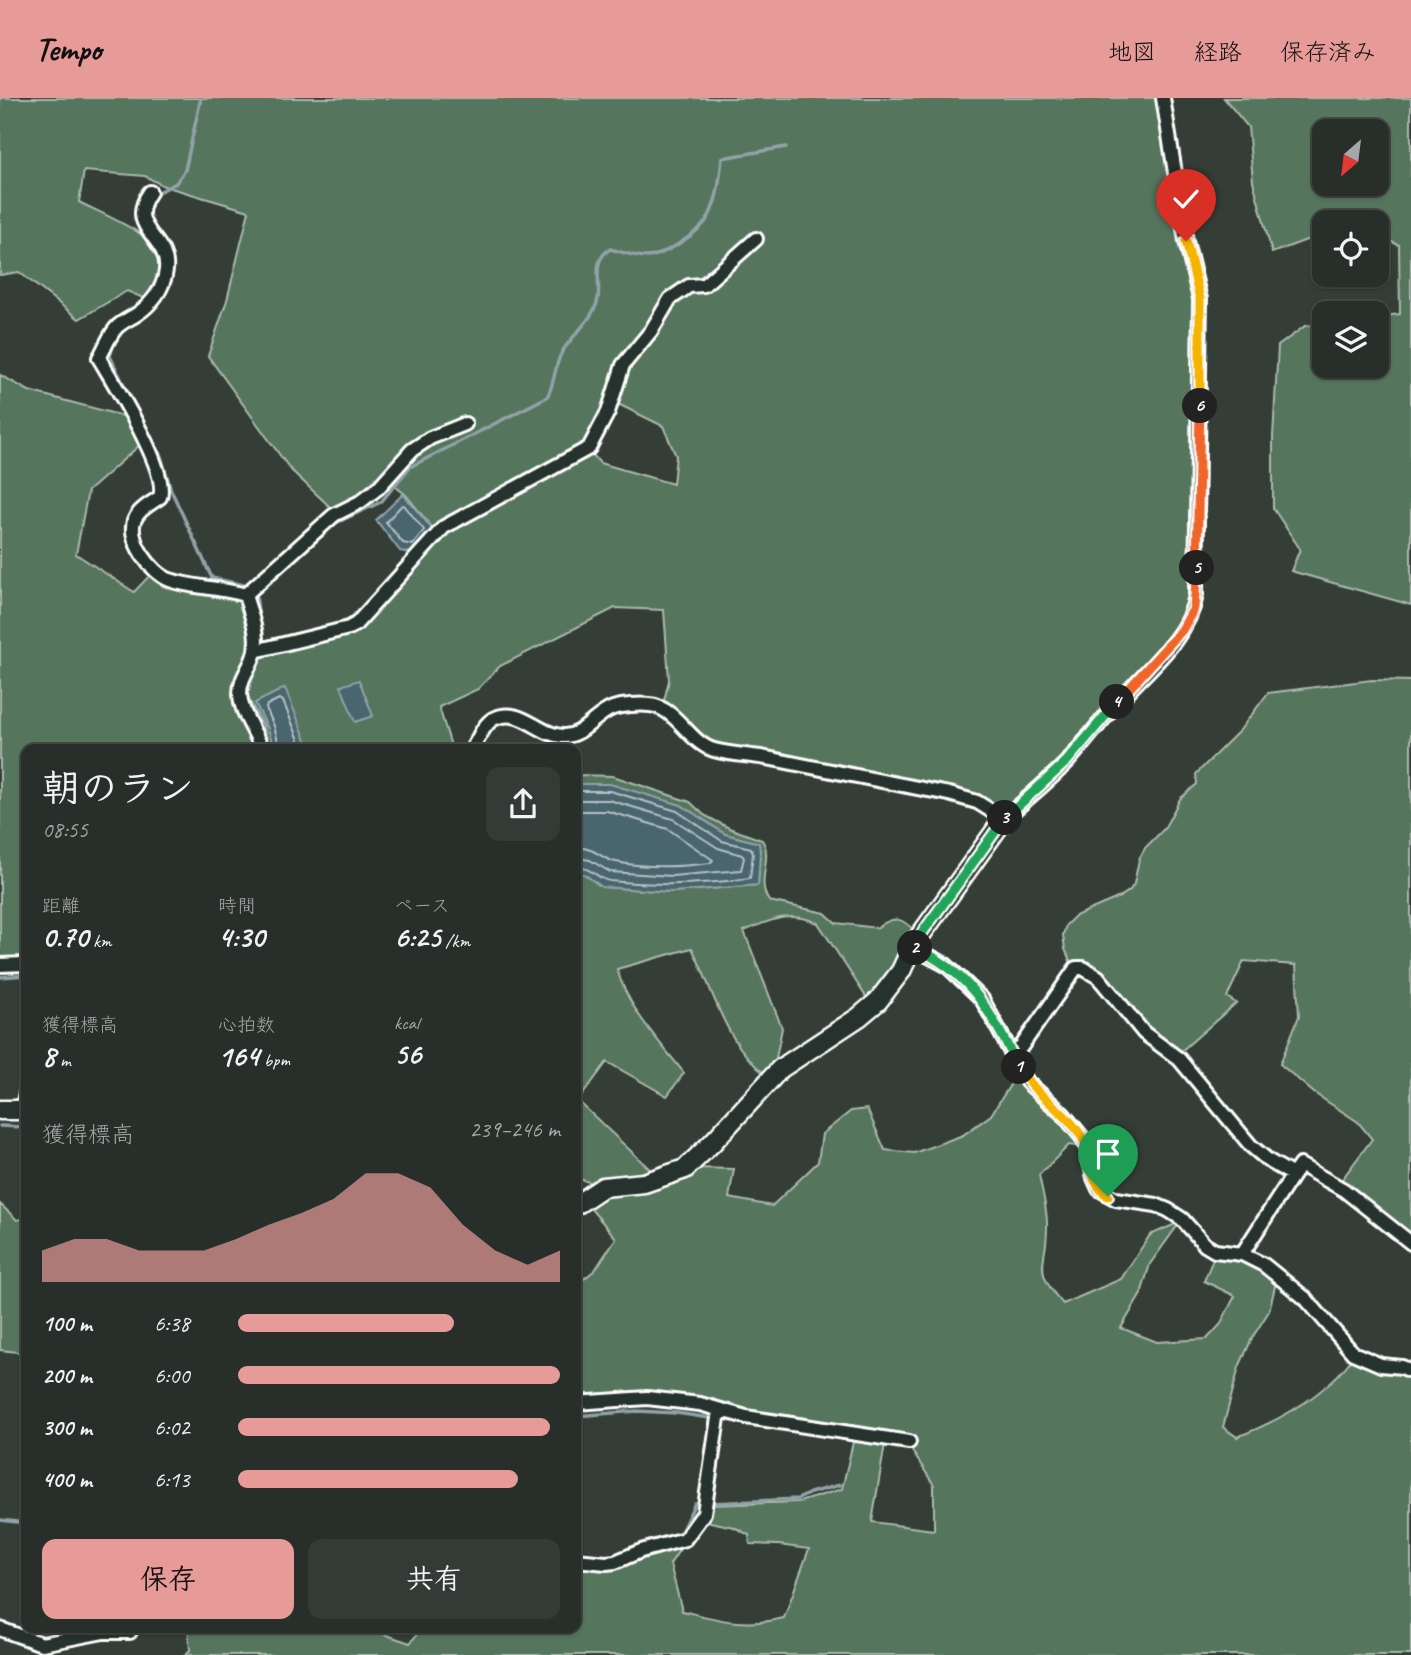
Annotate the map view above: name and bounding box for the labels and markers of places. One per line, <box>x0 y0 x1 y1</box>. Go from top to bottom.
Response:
pin <box>1156 169 1216 241</box>
pin: 6 <box>1182 388 1218 424</box>
pin: 5 <box>1180 550 1214 586</box>
pin: 4 <box>1100 684 1134 720</box>
pin: 3 <box>988 800 1023 836</box>
pin: 2 <box>898 930 932 966</box>
pin: 1 <box>1002 1049 1036 1084</box>
pin <box>1078 1124 1138 1196</box>

